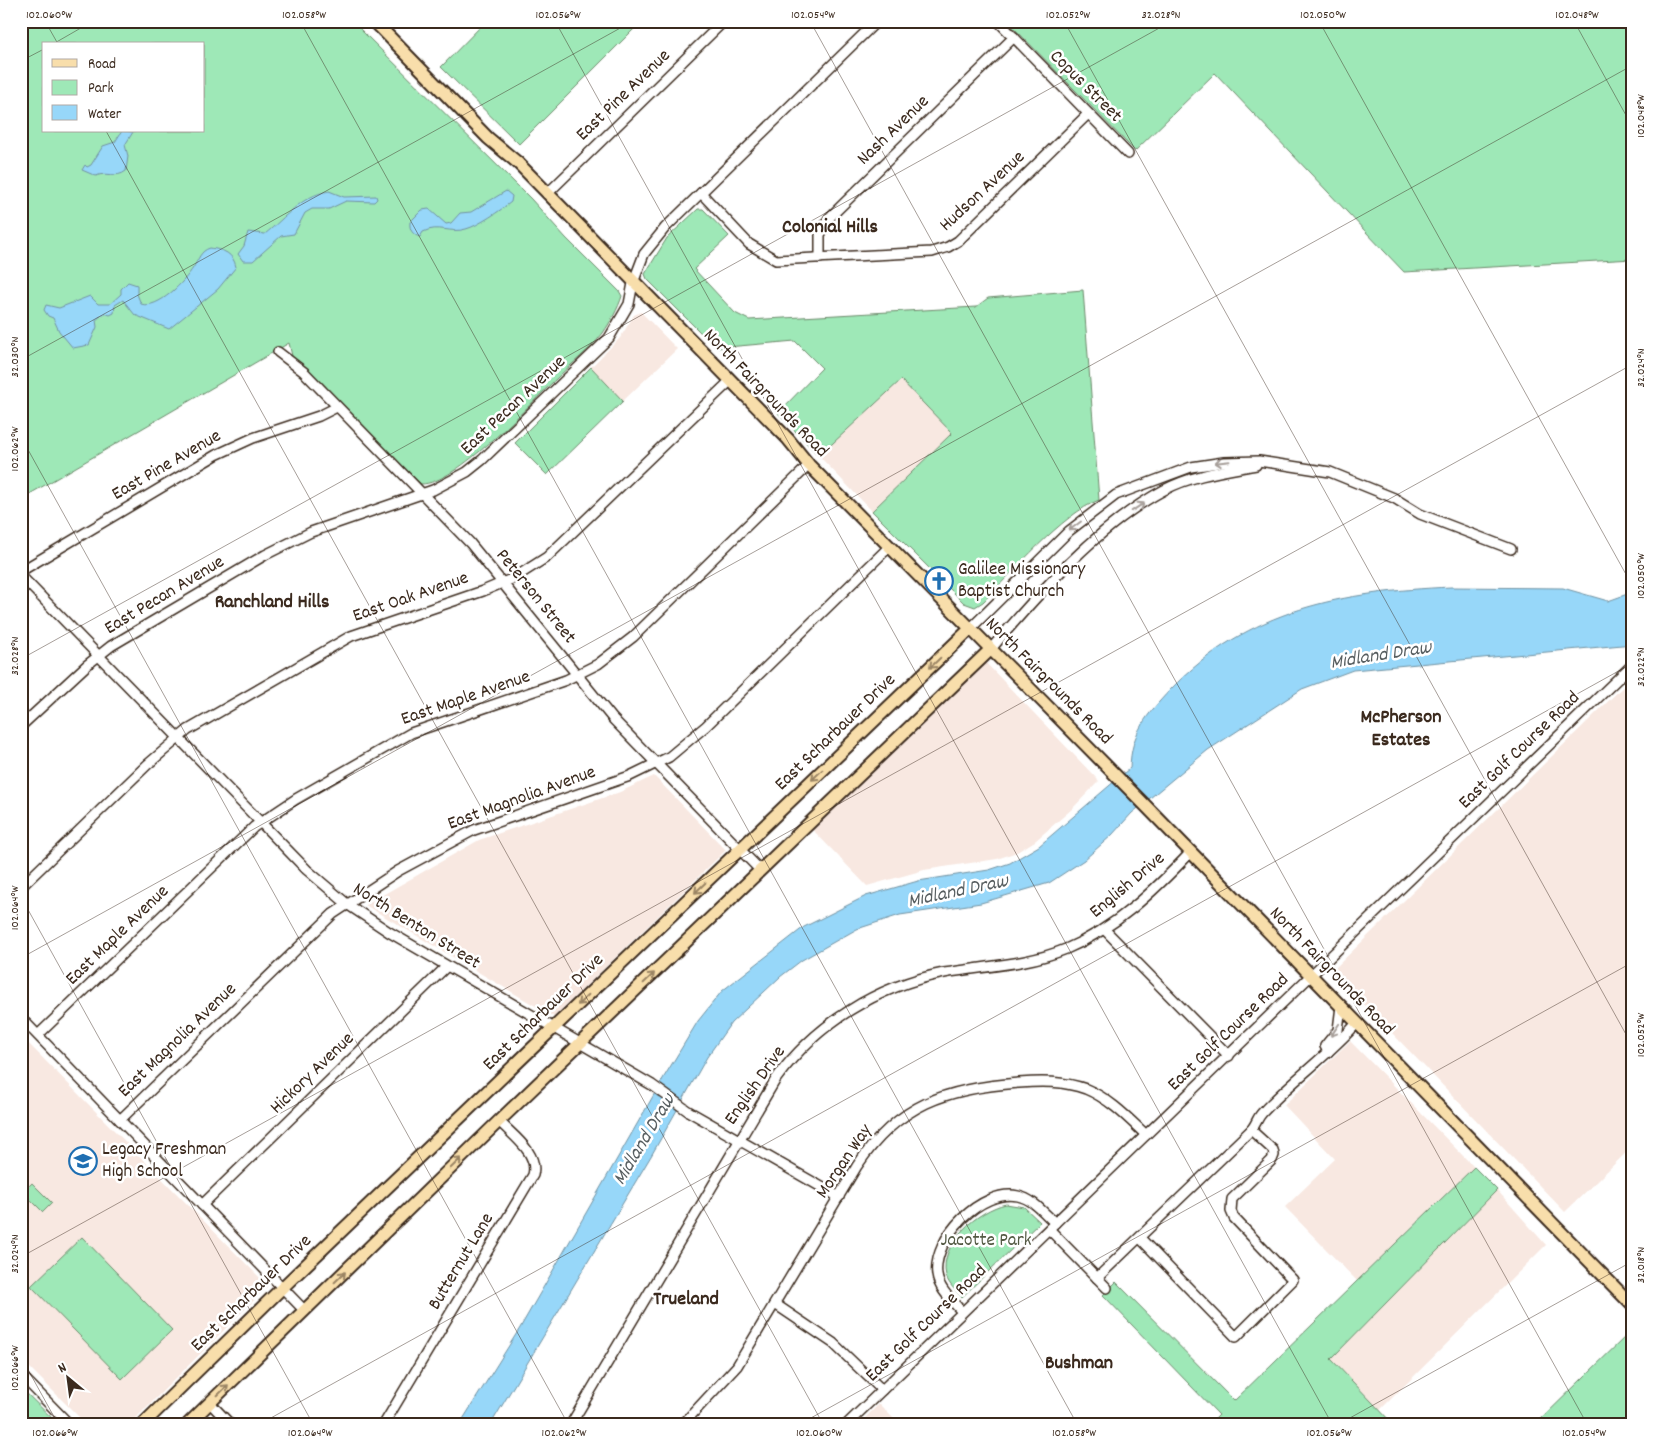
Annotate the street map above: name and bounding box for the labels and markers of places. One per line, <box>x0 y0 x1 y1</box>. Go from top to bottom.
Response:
place label: Galilee Missionary Baptist Church <box>958 557 1085 606</box>
church icon: Galilee Missionary Baptist Church <box>924 566 954 596</box>
place label: Legacy Freshman High School <box>102 1137 226 1186</box>
school or university icon: Legacy Freshman High School <box>68 1146 98 1176</box>

